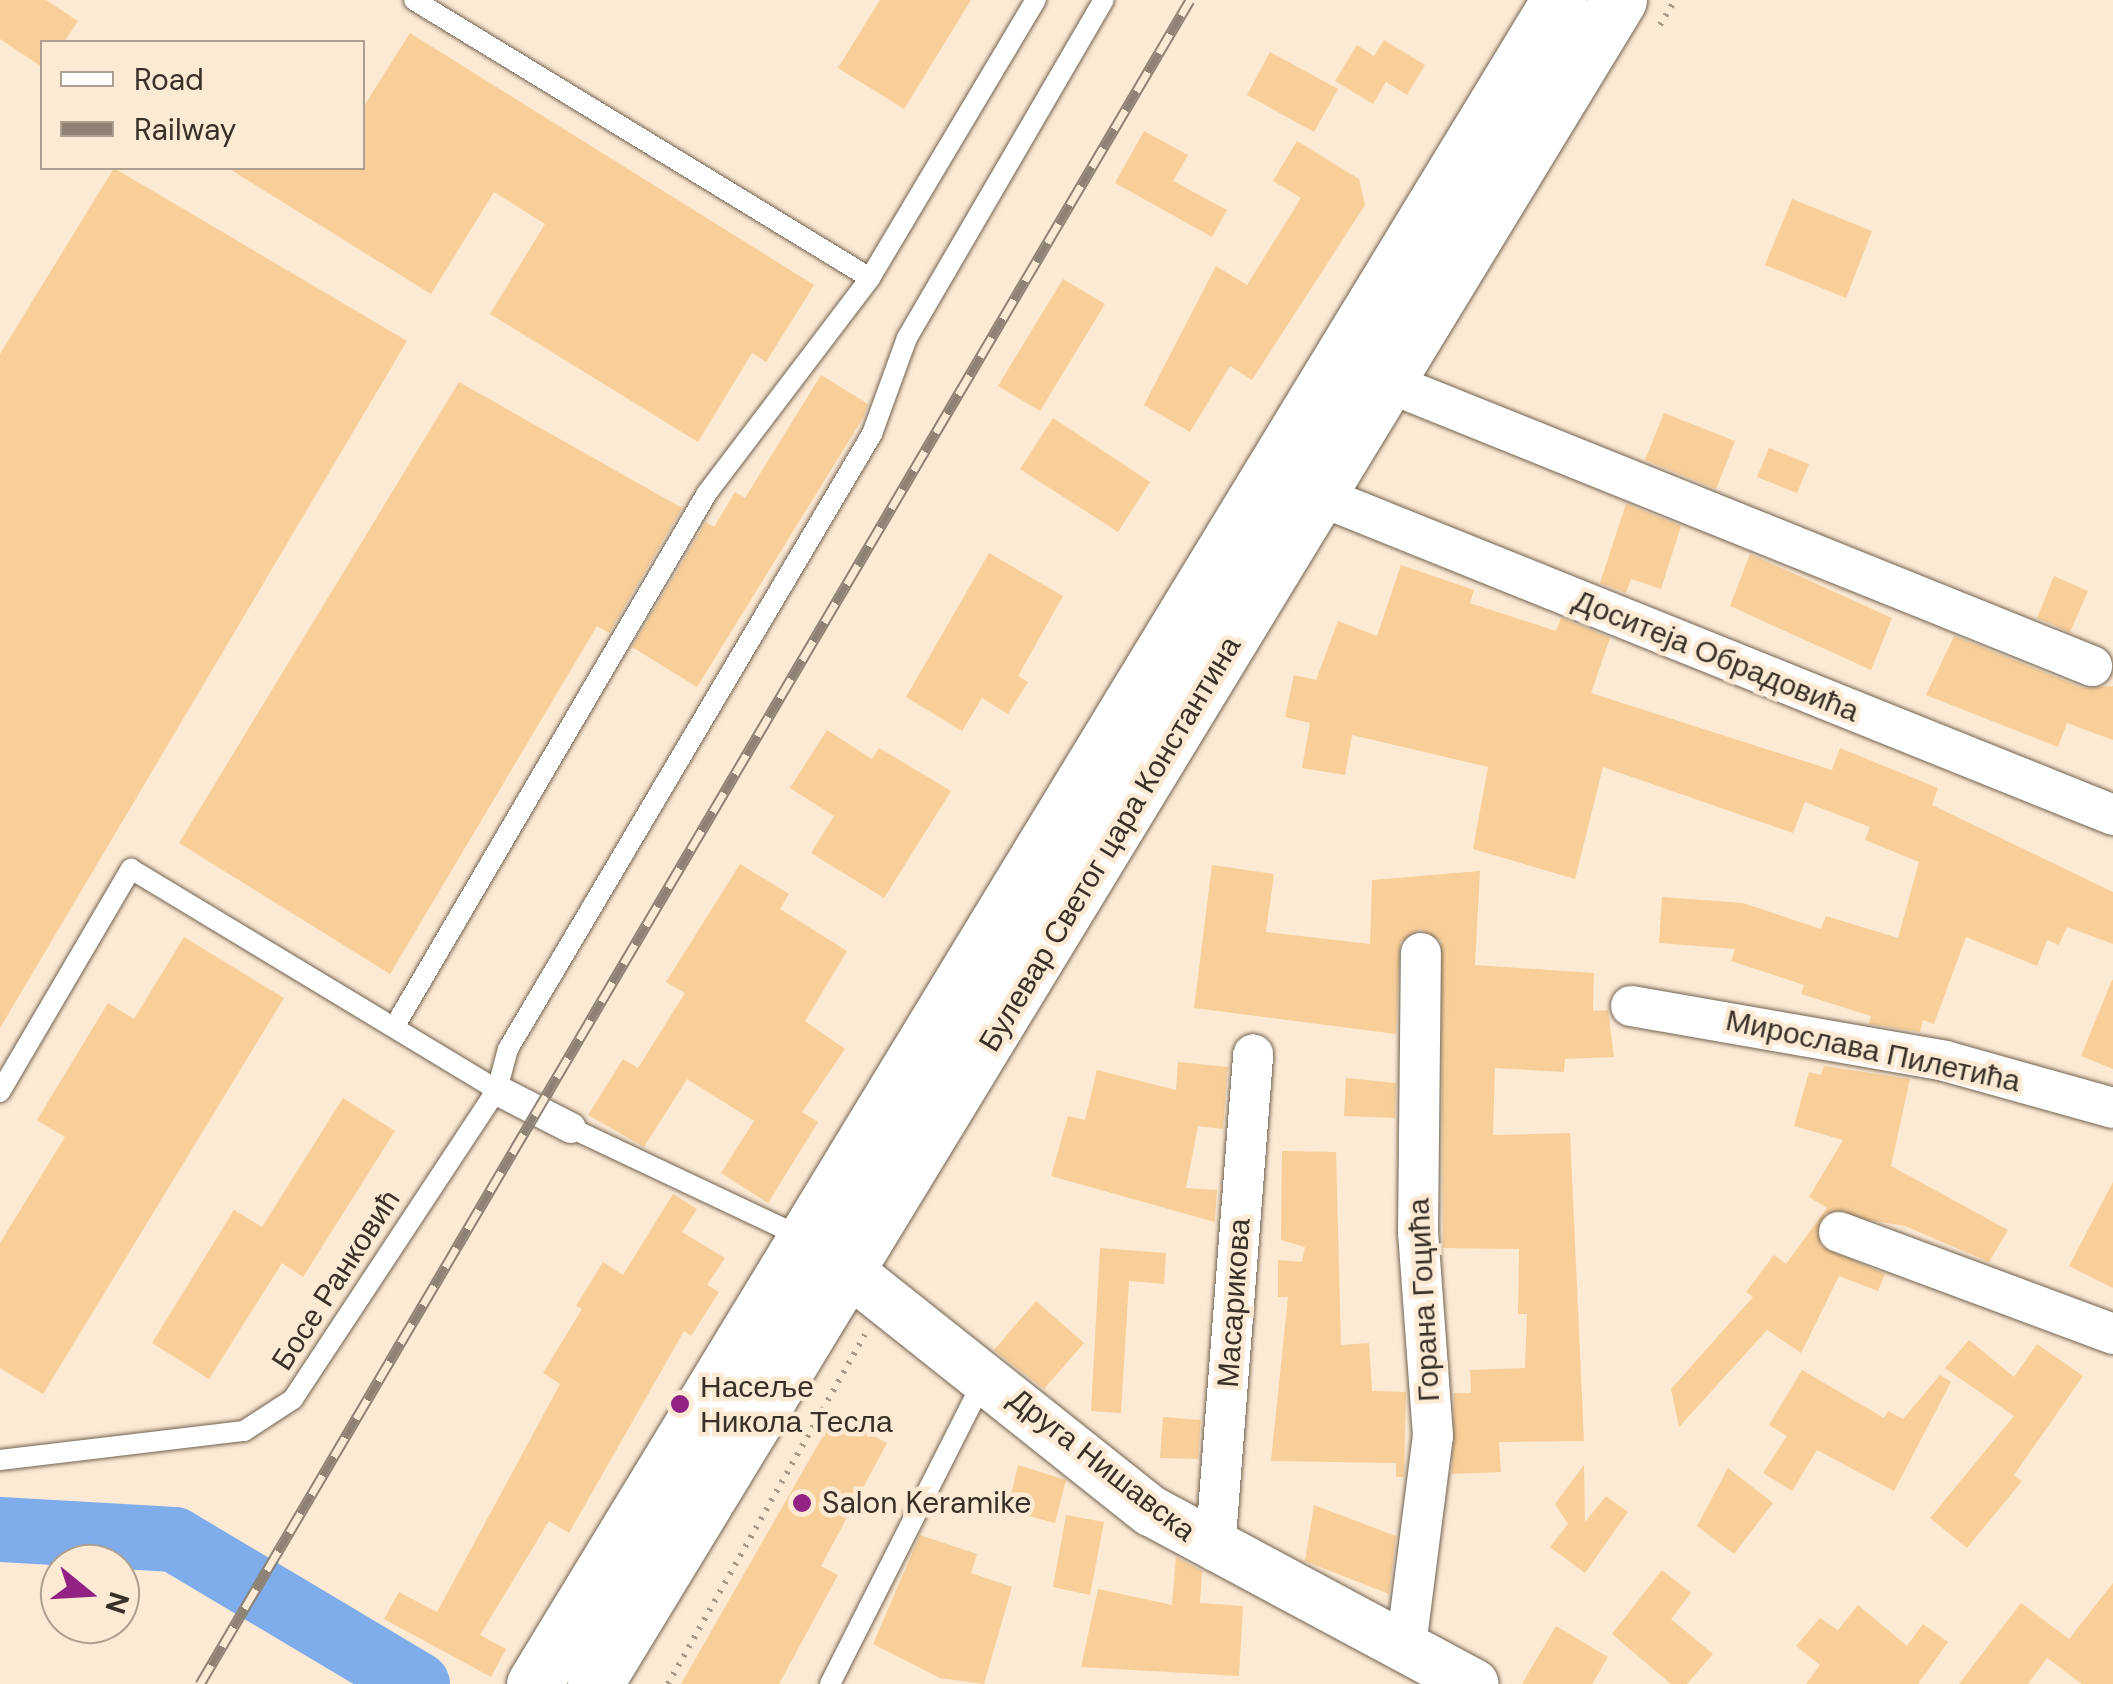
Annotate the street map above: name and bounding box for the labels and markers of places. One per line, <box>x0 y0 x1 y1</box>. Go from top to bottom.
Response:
place label: Насеље Никола Тесла <box>700 1369 893 1440</box>
marker: Насеље Никола Тесла <box>669 1393 691 1415</box>
place label: Salon Keramike <box>822 1485 1031 1521</box>
marker: Salon Keramike <box>791 1492 813 1514</box>

